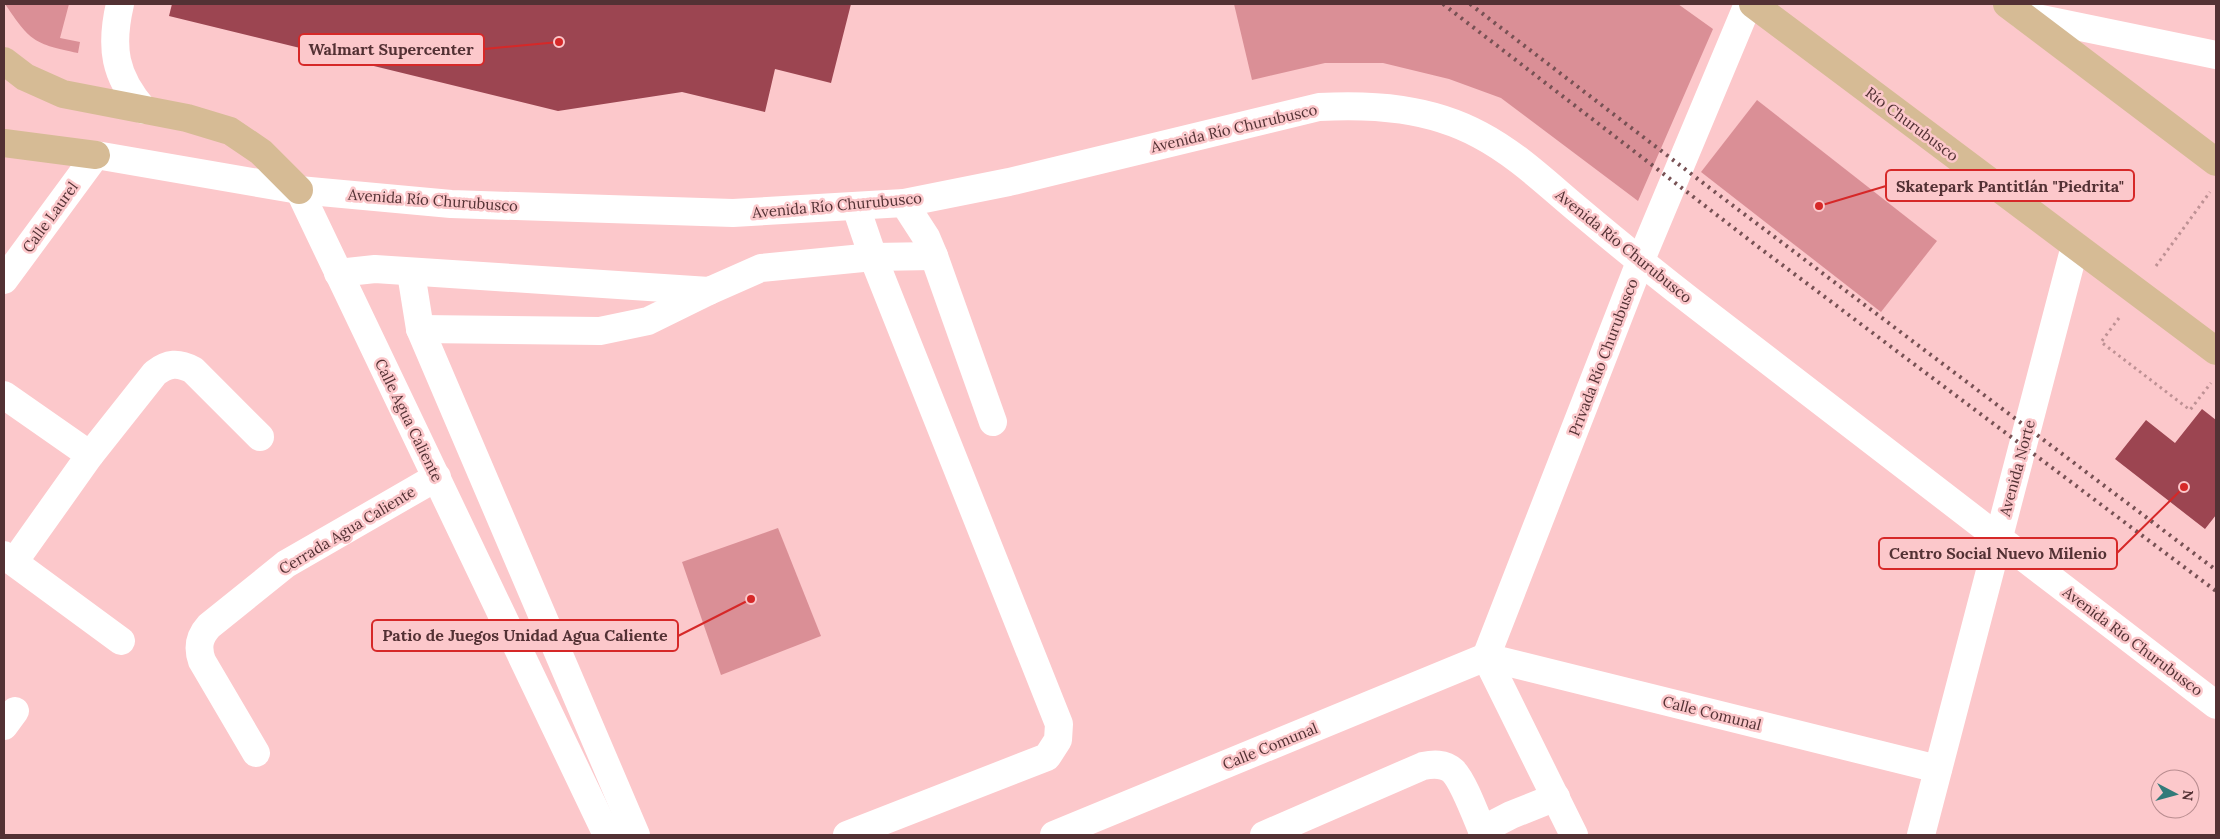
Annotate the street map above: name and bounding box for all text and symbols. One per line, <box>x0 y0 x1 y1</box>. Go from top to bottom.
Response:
callout: Walmart Supercenter <box>299 34 484 65</box>
text: Walmart Supercenter <box>308 39 474 59</box>
street label: Río Churubusco <box>1862 83 1962 165</box>
street label: Avenida Río Churubusco <box>1148 100 1319 157</box>
callout: Skatepark Pantitlán "Piedrita" <box>1886 170 2134 201</box>
text: Skatepark Pantitlán "Piedrita" <box>1896 176 2124 196</box>
street label: Calle Laurel <box>18 178 82 256</box>
street label: Avenida Río Churubusco <box>1551 184 1696 307</box>
street label: Avenida Río Churubusco <box>346 185 519 215</box>
street label: Avenida Río Churubusco <box>750 188 923 222</box>
street label: Privada Río Churubusco <box>1564 275 1642 438</box>
street label: Calle Agua Caliente <box>371 355 447 485</box>
street label: Avenida Norte <box>1995 418 2039 519</box>
street label: Cerrada Agua Caliente <box>275 482 419 578</box>
callout: Centro Social Nuevo Milenio <box>1879 538 2117 569</box>
text: Centro Social Nuevo Milenio <box>1889 543 2107 563</box>
street label: Avenida Río Churubusco <box>2059 582 2207 700</box>
callout: Patio de Juegos Unidad Agua Caliente <box>372 620 678 651</box>
text: Patio de Juegos Unidad Agua Caliente <box>382 625 668 645</box>
street label: Calle Comunal <box>1661 692 1763 734</box>
street label: Calle Comunal <box>1220 718 1320 774</box>
north arrow <box>2150 769 2200 819</box>
text: N <box>2178 789 2197 802</box>

